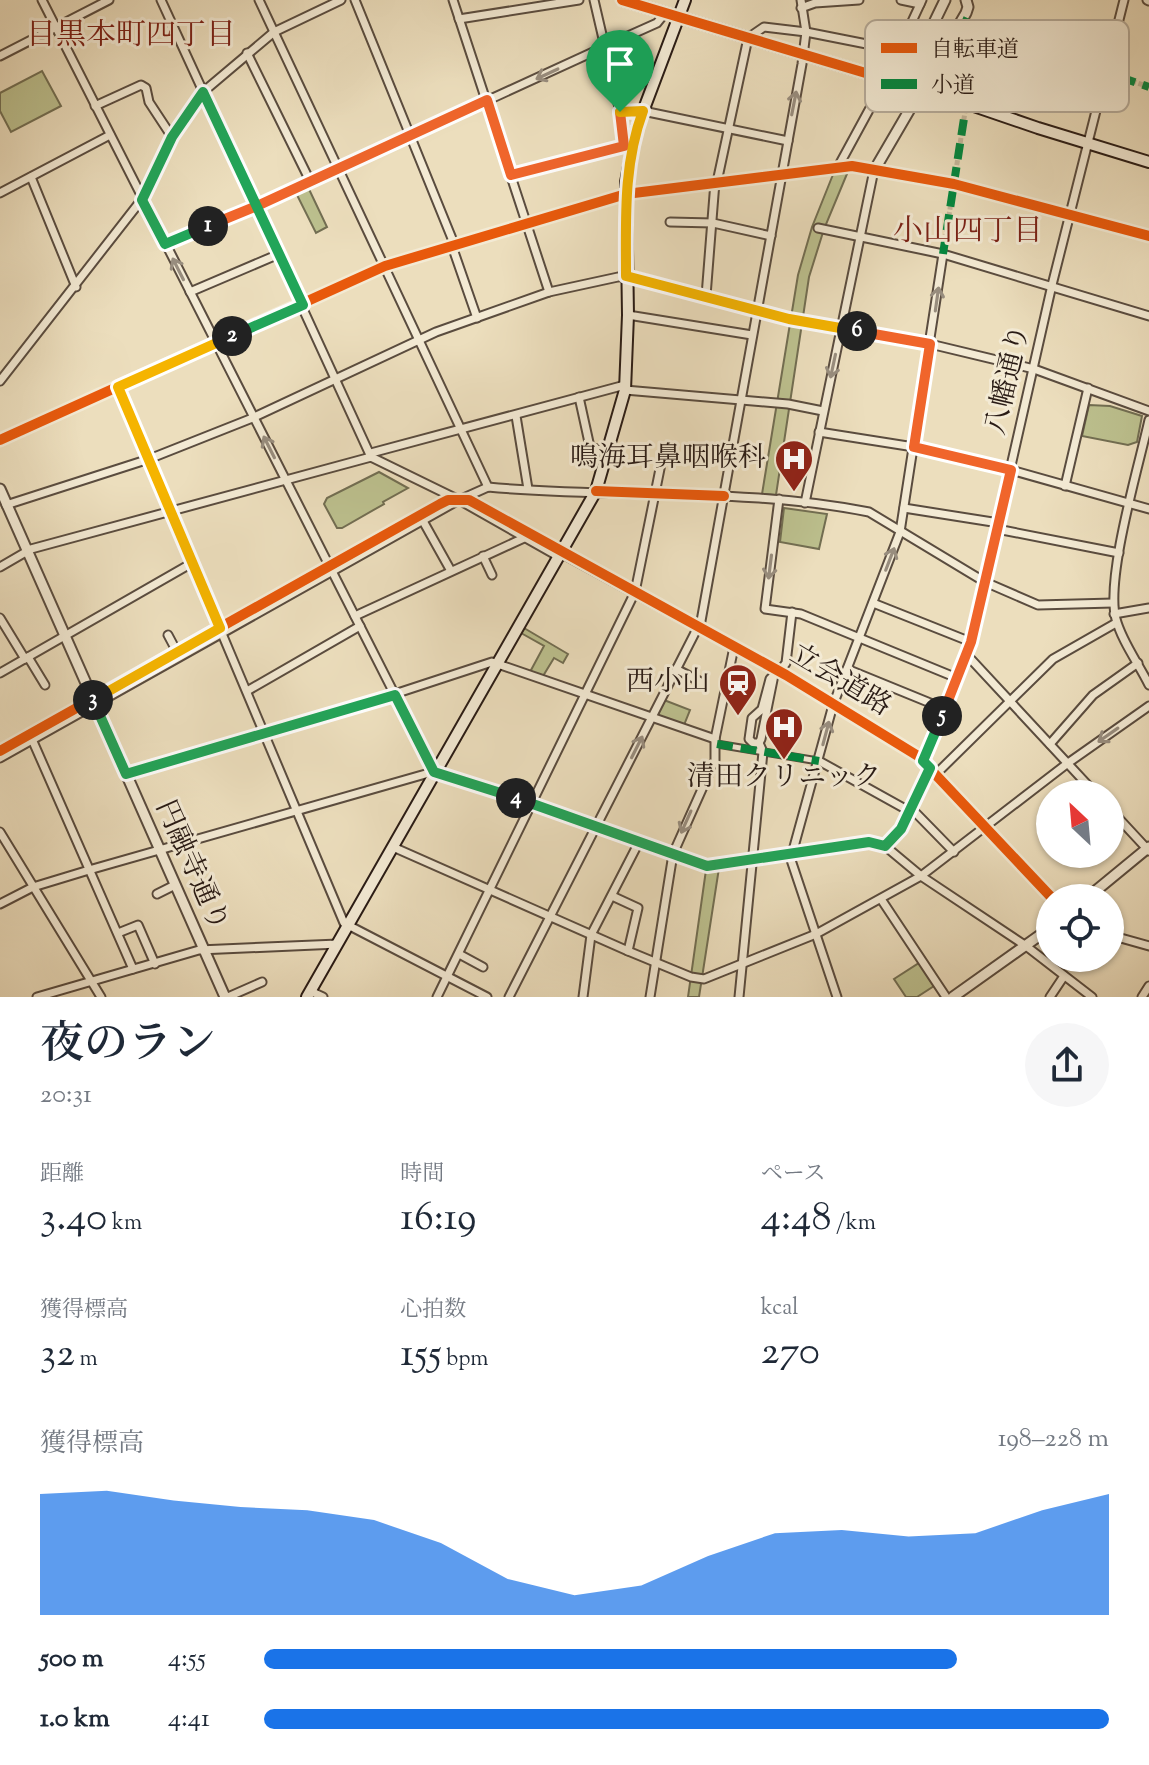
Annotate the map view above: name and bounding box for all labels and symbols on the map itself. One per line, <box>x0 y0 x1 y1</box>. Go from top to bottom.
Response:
district label: 目黒本町四丁目 <box>26 15 236 58</box>
legend <box>865 20 1129 112</box>
pin <box>586 30 654 112</box>
text: 自転車道 <box>931 35 1019 67</box>
one-way arrow <box>535 67 560 82</box>
text: 小道 <box>931 71 975 103</box>
one-way arrow <box>788 90 803 116</box>
pin: 1 <box>188 206 228 246</box>
district label: 小山四丁目 <box>893 211 1043 254</box>
one-way arrow <box>169 257 185 281</box>
one-way arrow <box>930 287 945 312</box>
pin: 6 <box>837 311 877 351</box>
pin: 2 <box>212 316 252 356</box>
street label: 八幡通り <box>977 321 1041 439</box>
one-way arrow <box>824 353 839 379</box>
one-way arrow <box>260 436 276 460</box>
hospital icon: 鳴海耳鼻咽喉科 <box>773 438 815 493</box>
place label: 鳴海耳鼻咽喉科 <box>570 439 766 479</box>
one-way arrow <box>884 547 898 572</box>
one-way arrow <box>763 553 778 580</box>
street label: 立会道路 <box>782 635 898 727</box>
station icon: 西小山 <box>717 662 759 717</box>
place label: 西小山 <box>626 663 710 703</box>
pin: 3 <box>73 680 113 720</box>
pin: 5 <box>922 696 962 736</box>
hospital icon: 清田クリニック <box>763 706 805 761</box>
one-way arrow <box>820 720 835 746</box>
one-way arrow <box>1098 727 1120 743</box>
one-way arrow <box>629 735 645 759</box>
place label: 清田クリニック <box>687 758 881 798</box>
pin: 4 <box>496 778 536 818</box>
north arrow <box>1036 780 1124 868</box>
street label: 円融寺通り <box>144 794 238 938</box>
one-way arrow <box>678 810 693 834</box>

